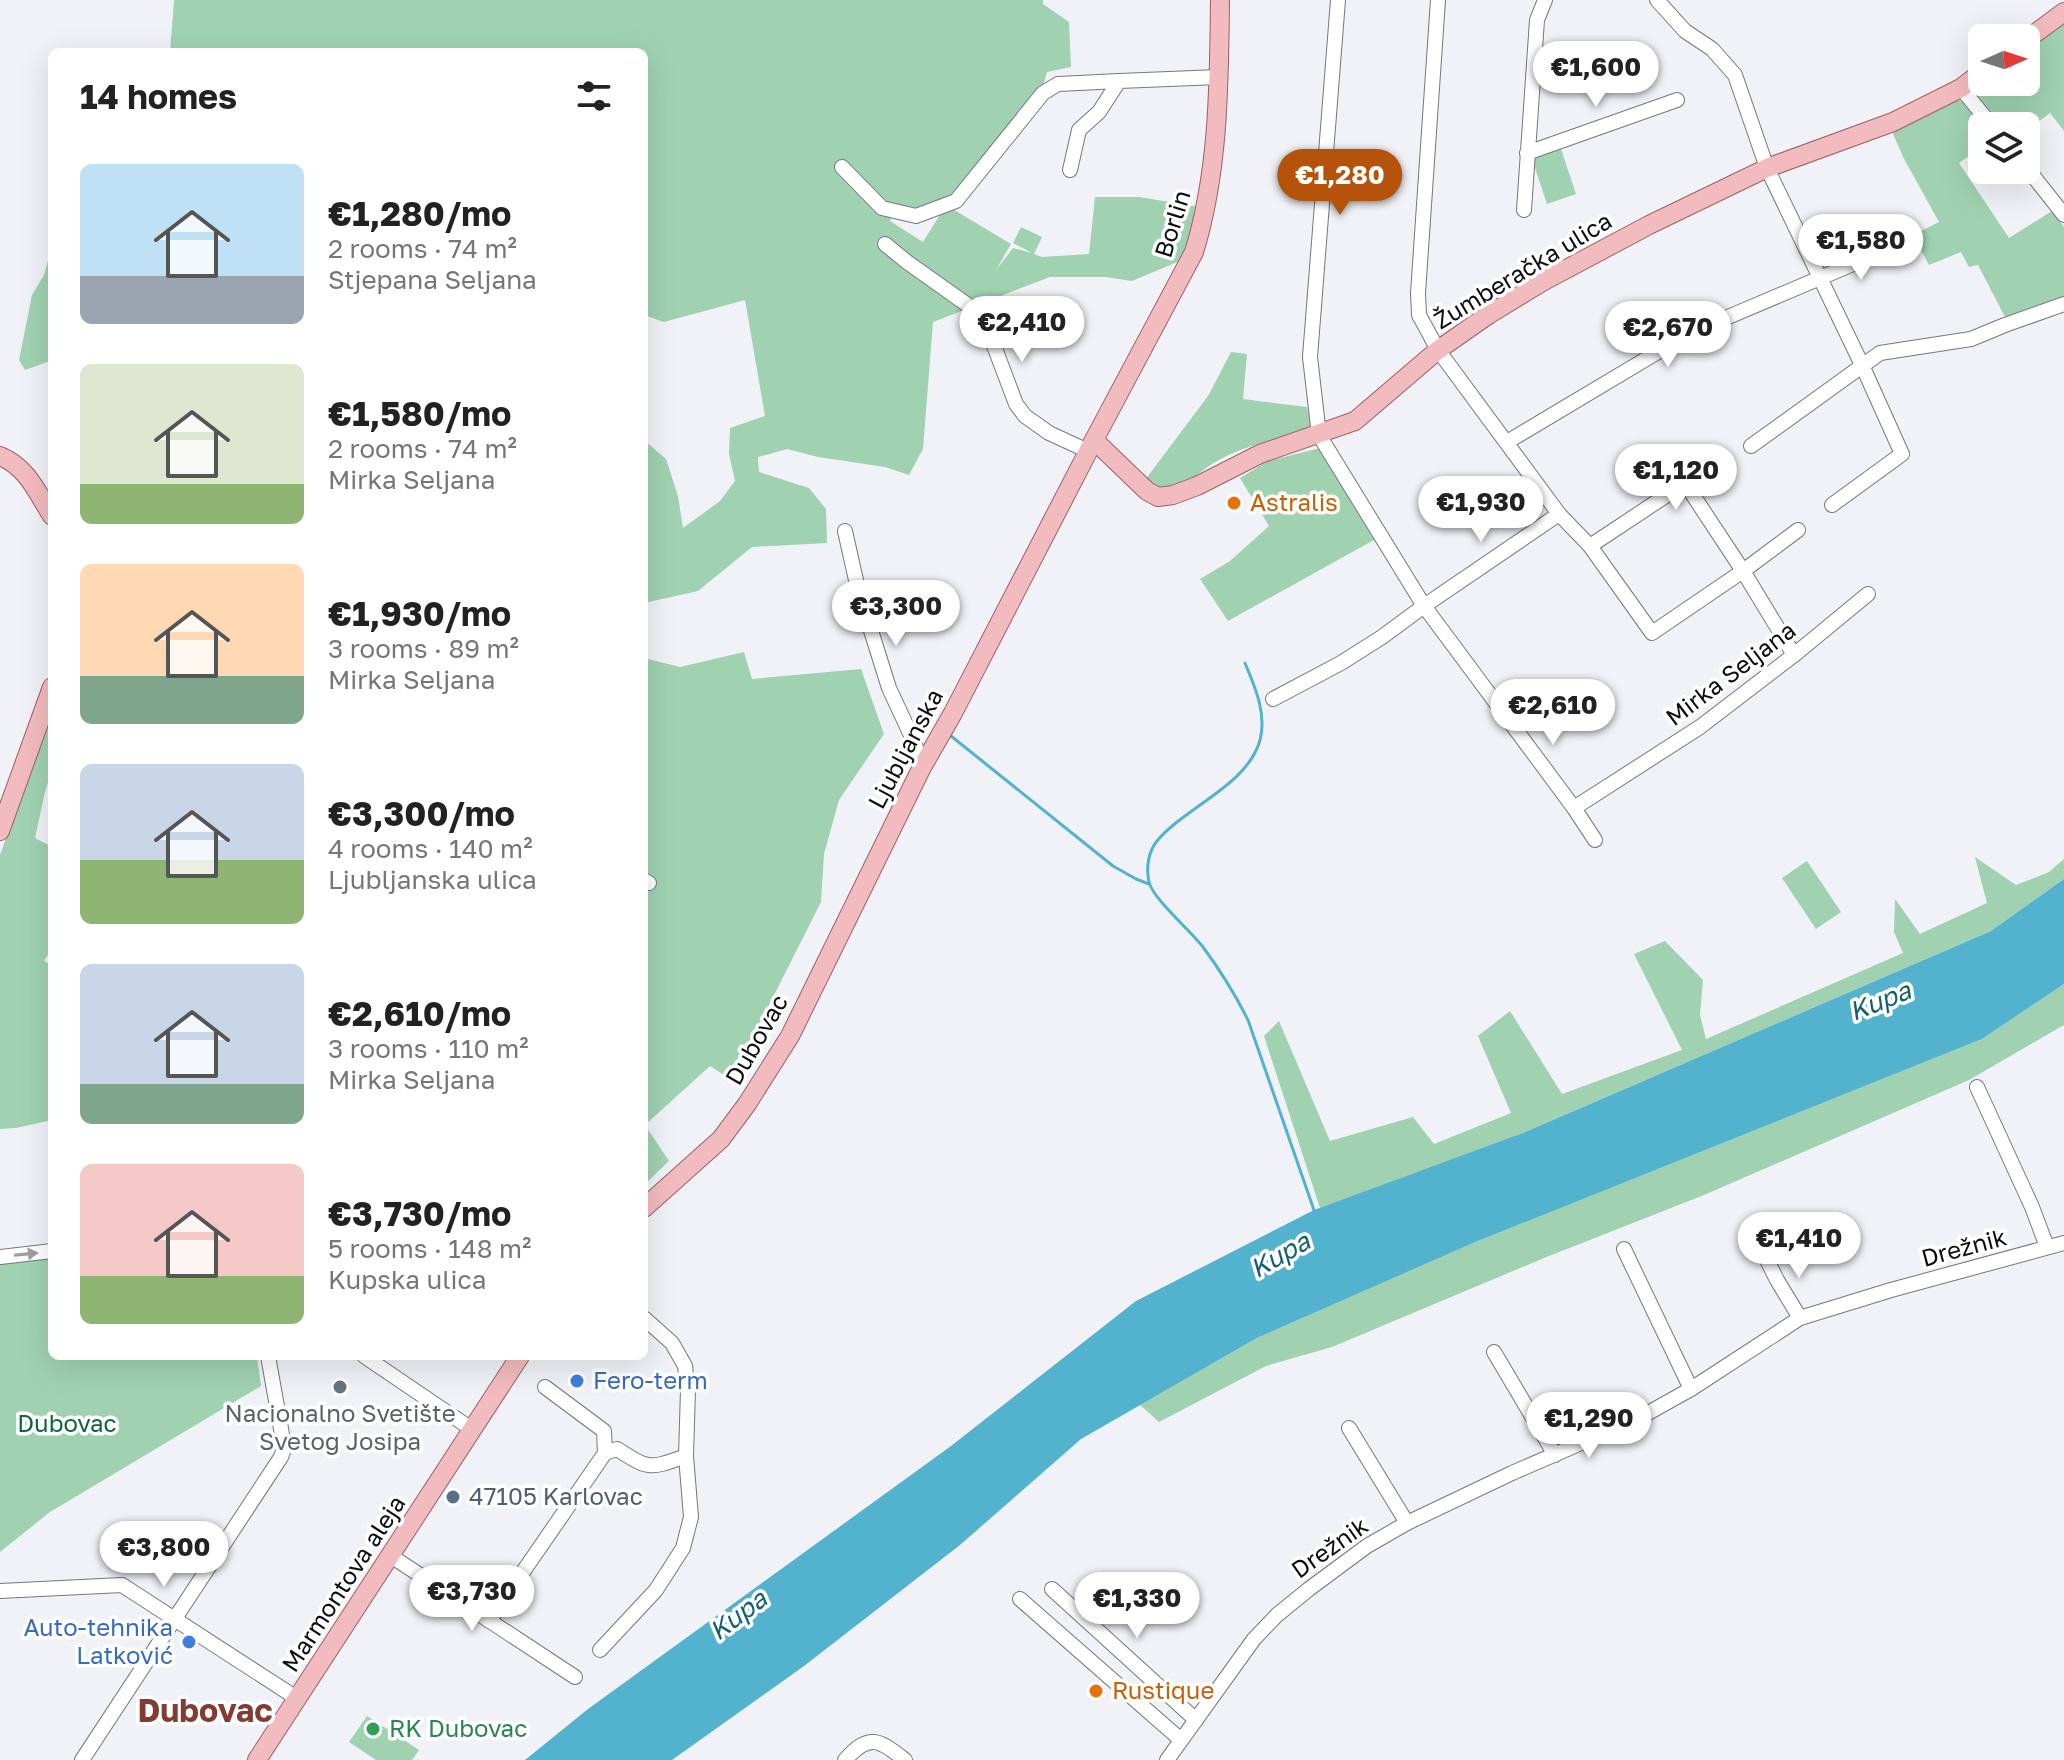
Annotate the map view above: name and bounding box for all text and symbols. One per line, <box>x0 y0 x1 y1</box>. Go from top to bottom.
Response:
north arrow <box>1968 24 2040 96</box>
map controls <box>1968 24 2040 184</box>
pin: €1,600 <box>1531 41 1661 109</box>
text: €1,600 <box>1551 51 1641 82</box>
icon: filters <box>572 74 616 118</box>
text: 14 homes <box>80 76 237 116</box>
button: layers <box>1968 112 2040 184</box>
pin: €1,280 <box>1275 149 1405 217</box>
text: €1,280 <box>1295 159 1385 190</box>
street label: Borlin <box>1148 186 1195 261</box>
text: €1,280/mo <box>328 193 511 233</box>
icon: home <box>144 196 240 292</box>
street label: Žumberačka ulica <box>1428 205 1616 334</box>
pin: €1,580 <box>1796 214 1926 282</box>
text: €1,580 <box>1816 224 1906 255</box>
text: 2 rooms · 74 m² <box>328 233 517 264</box>
text: Stjepana Seljana <box>328 264 537 295</box>
pin: €2,410 <box>957 296 1087 364</box>
pin: €2,670 <box>1603 301 1733 369</box>
text: €2,410 <box>977 306 1067 337</box>
text: €2,670 <box>1623 311 1713 342</box>
text: €1,580/mo <box>328 393 511 433</box>
icon: home <box>144 396 240 492</box>
text: 2 rooms · 74 m² <box>328 433 517 464</box>
pin: €1,120 <box>1611 444 1741 512</box>
text: €1,120 <box>1633 454 1719 485</box>
text: Mirka Seljana <box>328 464 495 495</box>
pin: €1,930 <box>1416 476 1546 544</box>
text: €1,930 <box>1436 486 1526 517</box>
place label: Astralis <box>1250 487 1338 516</box>
marker: Astralis <box>1225 494 1243 512</box>
pin: €3,300 <box>831 580 961 648</box>
text: €3,300 <box>850 590 942 621</box>
text: €1,930/mo <box>328 593 511 633</box>
icon: home <box>144 596 240 692</box>
street label: Mirka Seljana <box>1660 615 1801 731</box>
text: 3 rooms · 89 m² <box>328 633 519 664</box>
text: Mirka Seljana <box>328 664 495 695</box>
pin: €2,610 <box>1488 679 1618 747</box>
street label: Ljubljanska <box>861 683 948 813</box>
text: €2,610 <box>1508 689 1598 720</box>
text: €3,300/mo <box>328 793 515 833</box>
icon: home <box>144 796 240 892</box>
text: 4 rooms · 140 m² <box>328 833 533 864</box>
text: Ljubljanska ulica <box>328 864 537 895</box>
water label: Kupa <box>1844 974 1916 1027</box>
street label: Dubovac <box>718 989 793 1090</box>
text: €2,610/mo <box>328 993 511 1033</box>
icon: home <box>144 996 240 1092</box>
text: 3 rooms · 110 m² <box>328 1033 529 1064</box>
text: Mirka Seljana <box>328 1064 495 1095</box>
text: €3,730/mo <box>328 1193 511 1233</box>
icon: home <box>144 1196 240 1292</box>
pin: €1,410 <box>1734 1212 1864 1280</box>
street label: Drežnik <box>1918 1221 2009 1272</box>
text: €1,410 <box>1756 1222 1842 1253</box>
water label: Kupa <box>1244 1225 1316 1284</box>
text: 5 rooms · 148 m² <box>328 1233 531 1264</box>
one-way arrow <box>14 1248 39 1261</box>
text: Kupska ulica <box>328 1264 486 1295</box>
place label: Fero-term <box>593 1365 708 1394</box>
marker: Fero-term <box>568 1372 586 1390</box>
marker: Nacionalno Svetište Svetog Josipa <box>331 1378 349 1396</box>
pin: €1,290 <box>1524 1392 1654 1460</box>
place label: Nacionalno Svetište Svetog Josipa <box>224 1398 456 1455</box>
text: €1,290 <box>1544 1402 1634 1433</box>
park label: Dubovac <box>17 1408 117 1437</box>
place label: 47105 Karlovac <box>469 1481 643 1510</box>
marker: 47105 Karlovac <box>444 1488 462 1506</box>
street label: Marmontova aleja <box>275 1490 411 1677</box>
street label: Drežnik <box>1285 1510 1373 1584</box>
pin: €3,800 <box>99 1521 229 1589</box>
text: €3,800 <box>118 1531 210 1562</box>
pin: €3,730 <box>407 1565 537 1633</box>
pin: €1,330 <box>1072 1572 1202 1640</box>
text: €3,730 <box>427 1575 517 1606</box>
water label: Kupa <box>703 1582 774 1646</box>
text: €1,330 <box>1093 1582 1181 1613</box>
place label: Auto-tehnika Latković <box>23 1612 173 1669</box>
marker: Auto-tehnika Latković <box>180 1633 198 1651</box>
place label: Rustique <box>1112 1675 1214 1704</box>
marker: Rustique <box>1087 1682 1105 1700</box>
district label: Dubovac <box>137 1691 273 1729</box>
place label: RK Dubovac <box>389 1713 527 1742</box>
marker: RK Dubovac <box>364 1720 382 1738</box>

